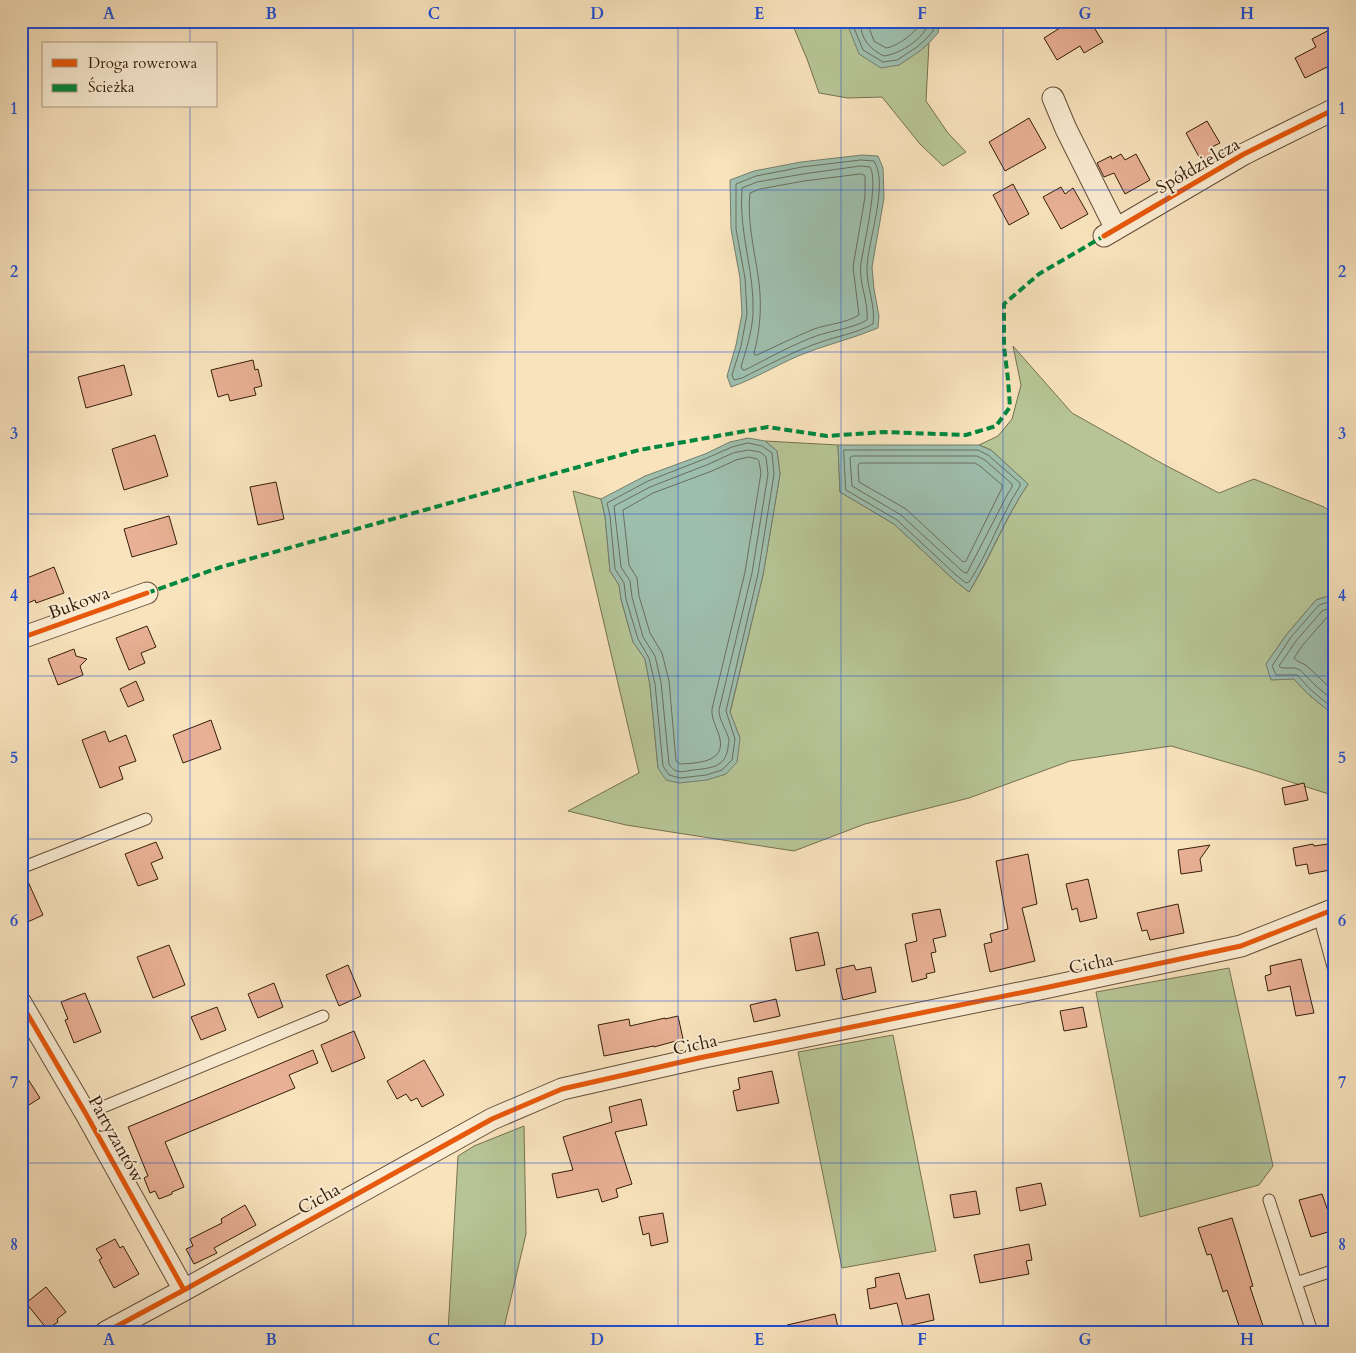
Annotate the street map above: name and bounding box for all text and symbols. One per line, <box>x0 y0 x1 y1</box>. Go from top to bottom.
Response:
text: A <box>103 3 115 25</box>
text: B <box>265 3 277 25</box>
text: C <box>428 3 440 25</box>
text: D <box>590 3 604 25</box>
text: E <box>754 3 764 25</box>
text: F <box>917 3 927 25</box>
text: G <box>1078 3 1092 25</box>
text: H <box>1240 3 1254 25</box>
legend <box>42 42 218 108</box>
text: Droga rowerowa <box>88 53 198 73</box>
text: Ścieżka <box>88 77 135 97</box>
text: 1 <box>10 98 18 120</box>
text: 1 <box>1338 98 1346 120</box>
street label: Spółdzielcza <box>1152 132 1245 200</box>
text: 2 <box>10 261 18 283</box>
text: 2 <box>1338 261 1346 283</box>
text: 3 <box>10 423 18 445</box>
text: 3 <box>1338 423 1346 445</box>
street label: Bukowa <box>45 580 113 626</box>
text: 4 <box>10 585 18 607</box>
text: 4 <box>1338 585 1346 607</box>
text: 5 <box>10 747 18 769</box>
text: 5 <box>1338 747 1346 769</box>
text: 6 <box>10 910 18 932</box>
text: 6 <box>1338 910 1346 932</box>
street label: Cicha <box>1067 947 1116 981</box>
street label: Cicha <box>671 1028 720 1062</box>
text: 7 <box>10 1072 18 1094</box>
text: 7 <box>1338 1072 1346 1094</box>
street label: Partyzantów <box>82 1091 150 1188</box>
street label: Cicha <box>293 1177 345 1221</box>
text: 8 <box>10 1234 18 1256</box>
text: 8 <box>1338 1234 1346 1256</box>
text: A <box>103 1329 115 1351</box>
text: B <box>265 1329 277 1351</box>
text: C <box>428 1329 440 1351</box>
text: D <box>590 1329 604 1351</box>
text: E <box>754 1329 764 1351</box>
text: F <box>917 1329 927 1351</box>
text: G <box>1078 1329 1092 1351</box>
text: H <box>1240 1329 1254 1351</box>

